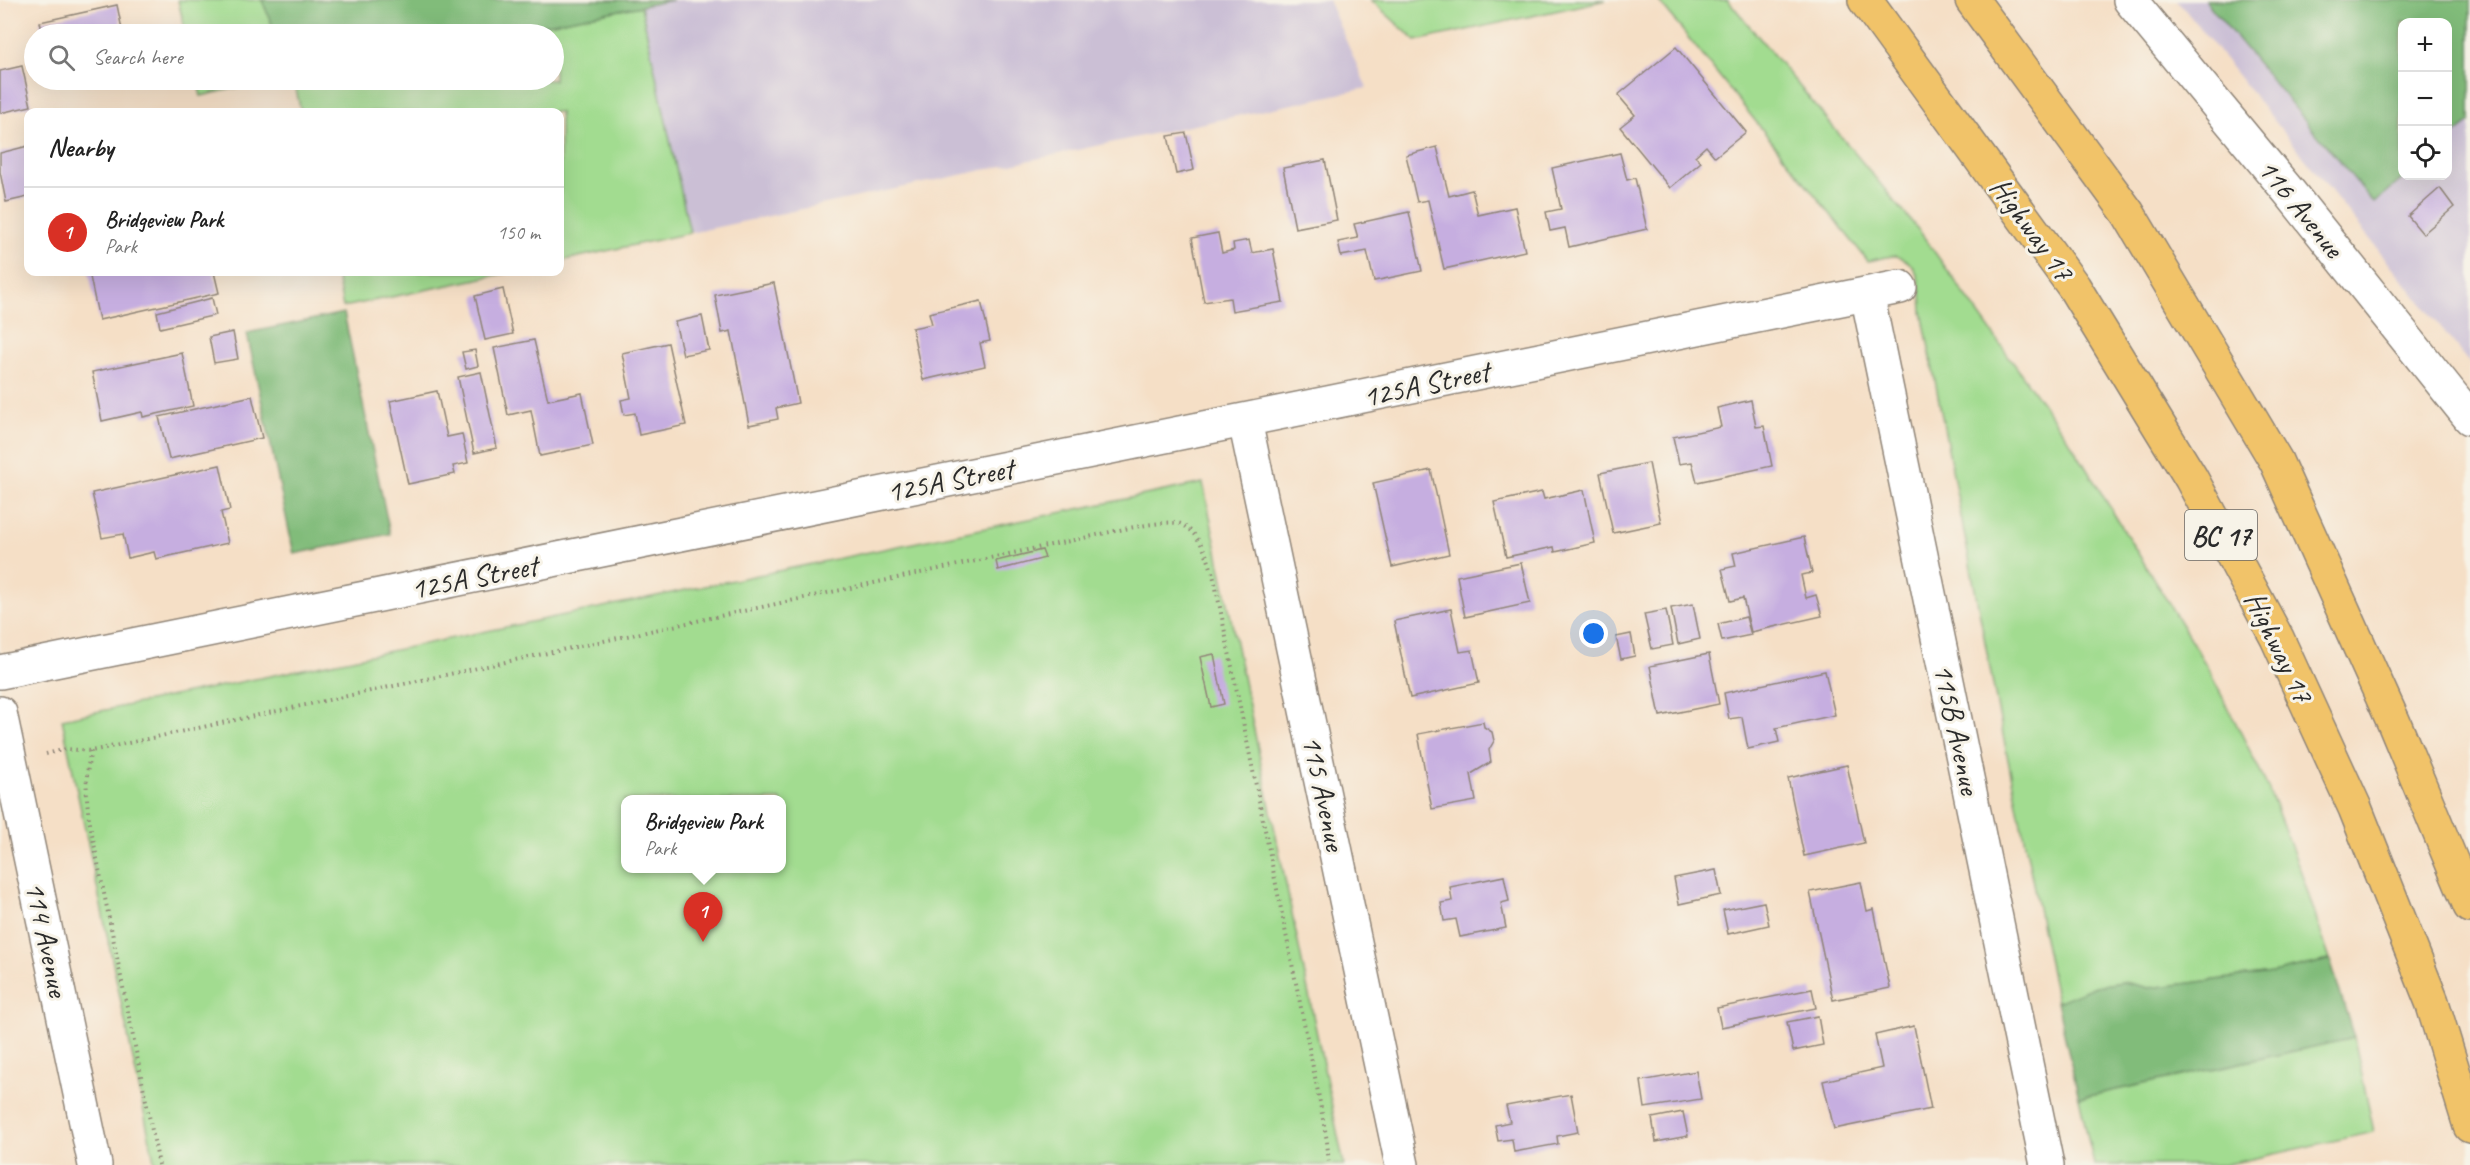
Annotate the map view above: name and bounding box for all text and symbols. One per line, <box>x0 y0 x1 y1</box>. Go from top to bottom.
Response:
map controls <box>2398 18 2452 180</box>
button: + <box>2398 18 2452 72</box>
search box <box>24 24 564 90</box>
icon: search <box>45 41 78 74</box>
text: Search here <box>93 43 183 71</box>
button: − <box>2398 72 2452 126</box>
button: locate <box>2398 126 2452 180</box>
text: Nearby <box>48 131 113 164</box>
street label: 116 Avenue <box>2250 151 2354 267</box>
street label: Highway 17 <box>1982 170 2083 290</box>
text: Bridgeview Park <box>105 206 223 234</box>
text: 1 <box>63 220 72 245</box>
text: 150 m <box>497 220 540 245</box>
text: Park <box>105 234 137 259</box>
street label: 125A Street <box>1359 351 1497 416</box>
street label: 125A Street <box>883 448 1021 511</box>
road number: BC 17 <box>2185 510 2257 560</box>
street label: 125A Street <box>407 545 545 608</box>
street label: Highway 17 <box>2236 585 2323 710</box>
your location <box>1579 619 1608 648</box>
street label: 115B Avenue <box>1925 660 1990 800</box>
street label: 115 Avenue <box>1293 732 1355 856</box>
popup <box>621 795 786 873</box>
text: Bridgeview Park <box>644 808 763 836</box>
text: Park <box>644 836 676 861</box>
street label: 114 Avenue <box>16 878 78 1002</box>
pin: 1 <box>684 892 722 942</box>

